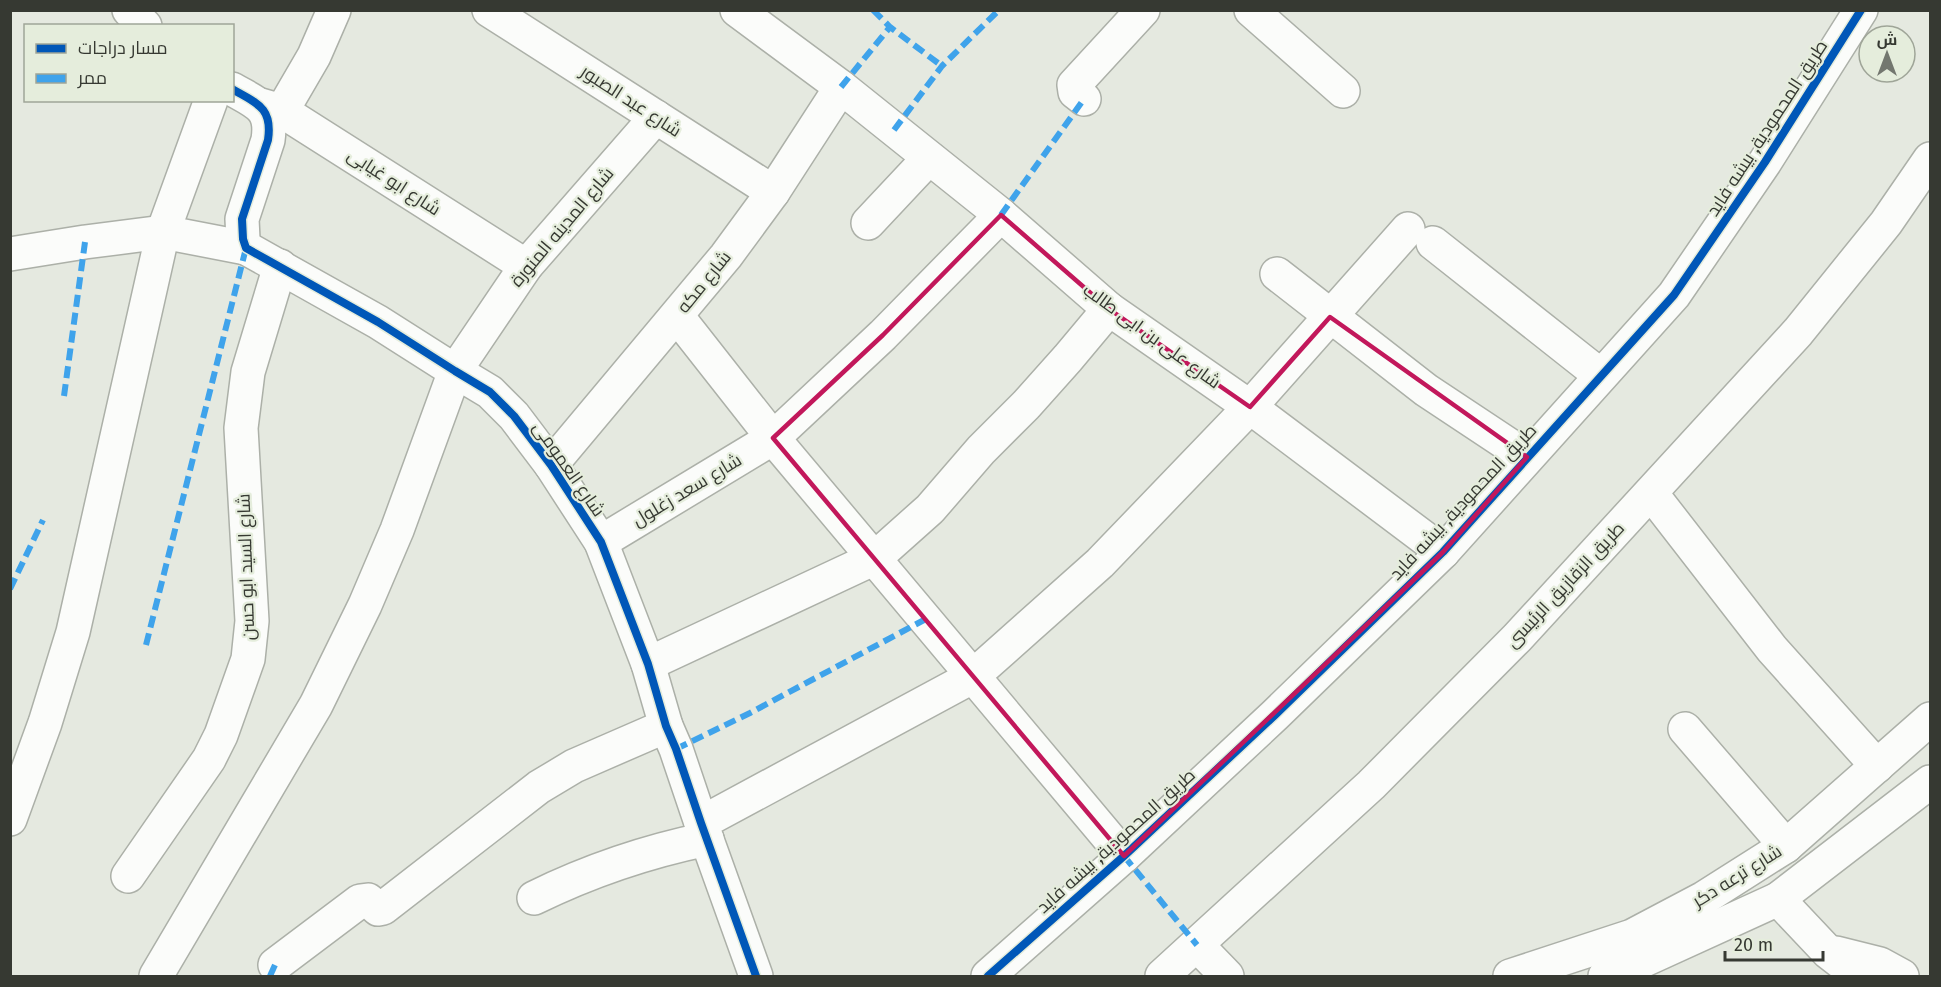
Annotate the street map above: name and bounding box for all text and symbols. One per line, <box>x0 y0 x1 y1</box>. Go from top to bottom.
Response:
legend <box>24 24 234 102</box>
north arrow <box>1857 24 1917 84</box>
text: ش <box>1877 30 1897 49</box>
street label: طريق المحمودية, بيشه فايد <box>1702 36 1833 221</box>
text: مسار دراجات <box>78 37 168 59</box>
street label: شارع عبد الصبور <box>575 60 685 143</box>
text: ممر <box>77 67 107 89</box>
street label: شارع ابو غيابى <box>343 144 445 221</box>
street label: شارع المدينه المنورة <box>506 163 619 292</box>
street label: شارع مكه <box>672 247 736 318</box>
street label: شارع على بن ابى طالب <box>1078 279 1225 394</box>
street label: شارع العمومى <box>527 417 610 521</box>
street label: طريق المحمودية, بيشه فايد <box>1385 419 1542 585</box>
street label: شارع سعد زغلول <box>628 449 746 532</box>
street label: شارع السيد ابو حسن <box>232 493 261 641</box>
street label: طريق الزقازيق الرئيسى <box>1501 517 1630 653</box>
street label: طريق المحمودية, بيشه فايد <box>1032 764 1200 919</box>
street label: شارع ترعه دكر <box>1687 840 1786 913</box>
scale bar <box>1725 924 1822 962</box>
text: 20 m <box>1734 934 1773 956</box>

